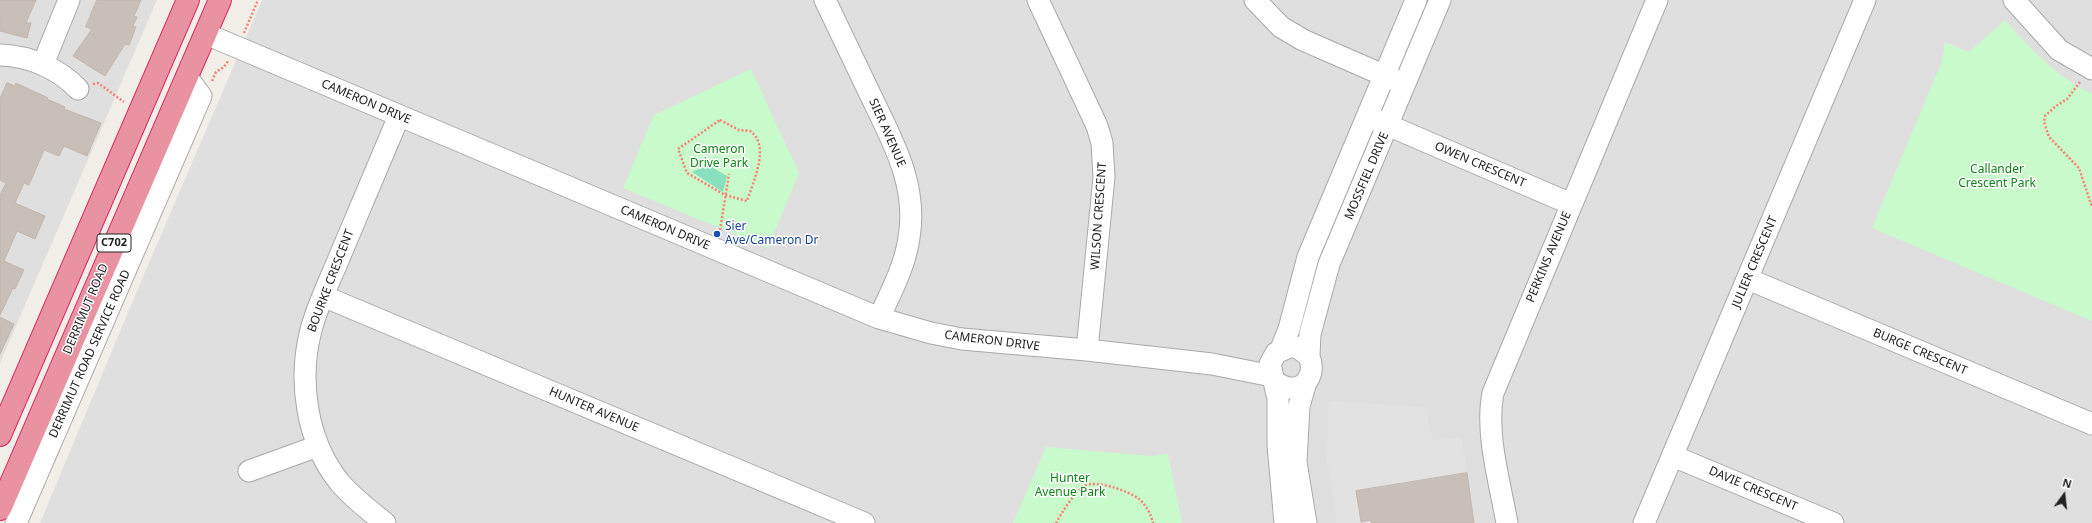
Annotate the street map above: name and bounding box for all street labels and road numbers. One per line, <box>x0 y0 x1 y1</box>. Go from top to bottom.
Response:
street label: CAMERON DRIVE <box>319 77 413 127</box>
street label: SIER AVENUE <box>865 96 909 170</box>
street label: MOSSFIEL DRIVE <box>1342 130 1392 222</box>
street label: OWEN CRESCENT <box>1432 139 1528 191</box>
street label: WILSON CRESCENT <box>1088 162 1110 270</box>
street label: CAMERON DRIVE <box>618 203 712 253</box>
street label: PERKINS AVENUE <box>1523 209 1575 305</box>
street label: JULIER CRESCENT <box>1729 214 1781 310</box>
street label: BOURKE CRESCENT <box>305 228 357 334</box>
road number: C702 <box>97 234 131 252</box>
street label: DERRIMUT ROAD <box>60 262 112 356</box>
street label: DERRIMUT ROAD SERVICE ROAD <box>46 268 134 440</box>
street label: BURGE CRESCENT <box>1871 326 1969 378</box>
street label: CAMERON DRIVE <box>943 328 1041 354</box>
street label: HUNTER AVENUE <box>547 385 641 435</box>
street label: DAVIE CRESCENT <box>1706 464 1800 514</box>

